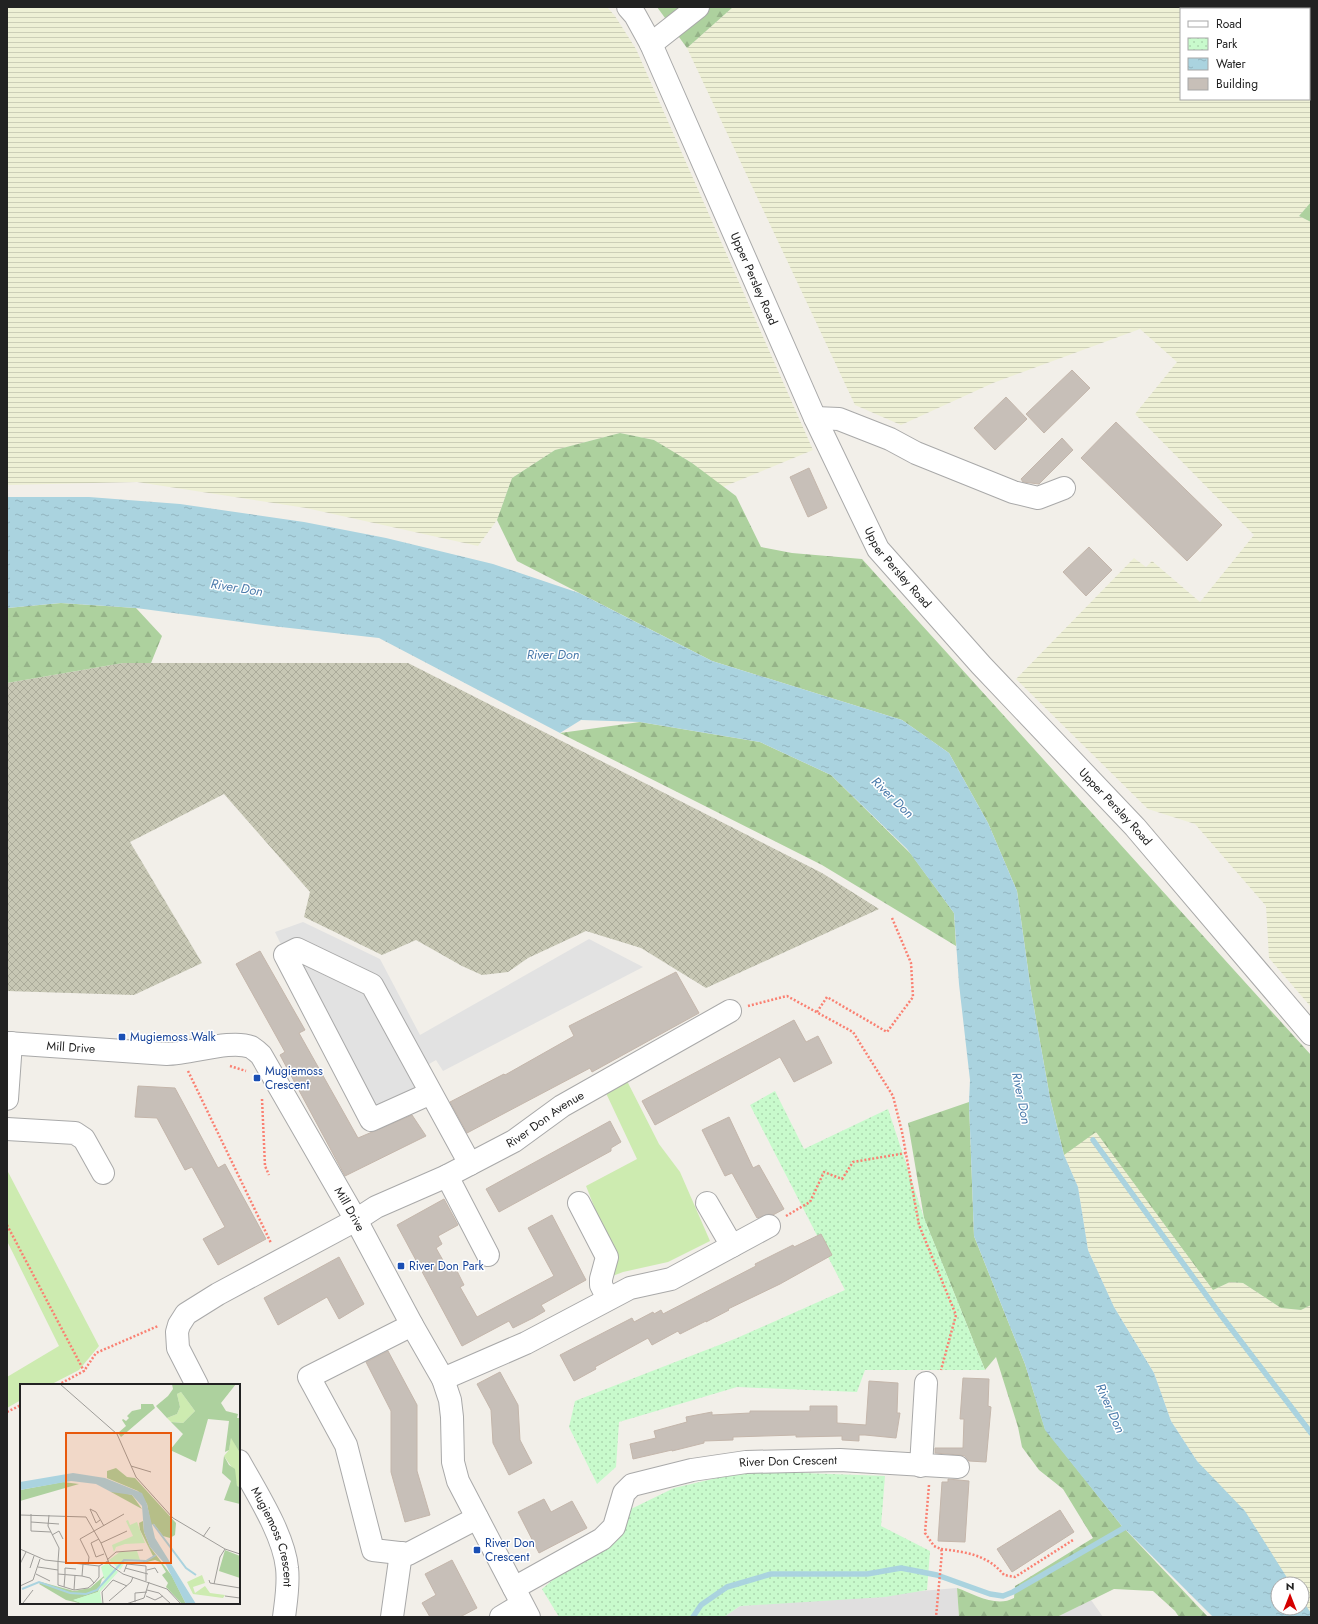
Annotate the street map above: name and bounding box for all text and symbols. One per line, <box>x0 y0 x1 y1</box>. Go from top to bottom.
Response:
legend <box>1180 8 1310 100</box>
text: Road <box>1216 15 1242 33</box>
text: Park <box>1216 35 1238 53</box>
text: Water <box>1216 55 1247 73</box>
text: Building <box>1216 75 1258 93</box>
street label: Upper Persley Road <box>726 229 782 328</box>
street label: Upper Persley Road <box>860 524 936 612</box>
water label: River Don <box>209 574 265 601</box>
water label: River Don <box>527 645 580 664</box>
street label: Upper Persley Road <box>1075 764 1156 850</box>
water label: River Don <box>867 772 918 823</box>
place label: Mugiemoss Walk <box>130 1028 217 1046</box>
marker: Mugiemoss Walk <box>117 1032 127 1042</box>
street label: Mill Drive <box>46 1037 96 1058</box>
place label: Mugiemoss Crescent <box>265 1062 323 1094</box>
water label: River Don <box>1007 1070 1036 1126</box>
marker: Mugiemoss Crescent <box>252 1073 262 1083</box>
street label: River Don Avenue <box>503 1086 587 1153</box>
street label: Mill Drive <box>330 1184 370 1235</box>
place label: River Don Park <box>409 1257 485 1275</box>
marker: River Don Park <box>396 1261 406 1271</box>
water label: River Don <box>1091 1380 1130 1436</box>
inset map <box>20 1384 240 1604</box>
street label: River Don Crescent <box>738 1451 837 1472</box>
street label: Mugiemoss Crescent <box>246 1483 297 1587</box>
place label: River Don Crescent <box>485 1534 535 1566</box>
marker: River Don Crescent <box>472 1545 482 1555</box>
north arrow <box>1270 1576 1310 1616</box>
text: N <box>1286 1578 1294 1594</box>

